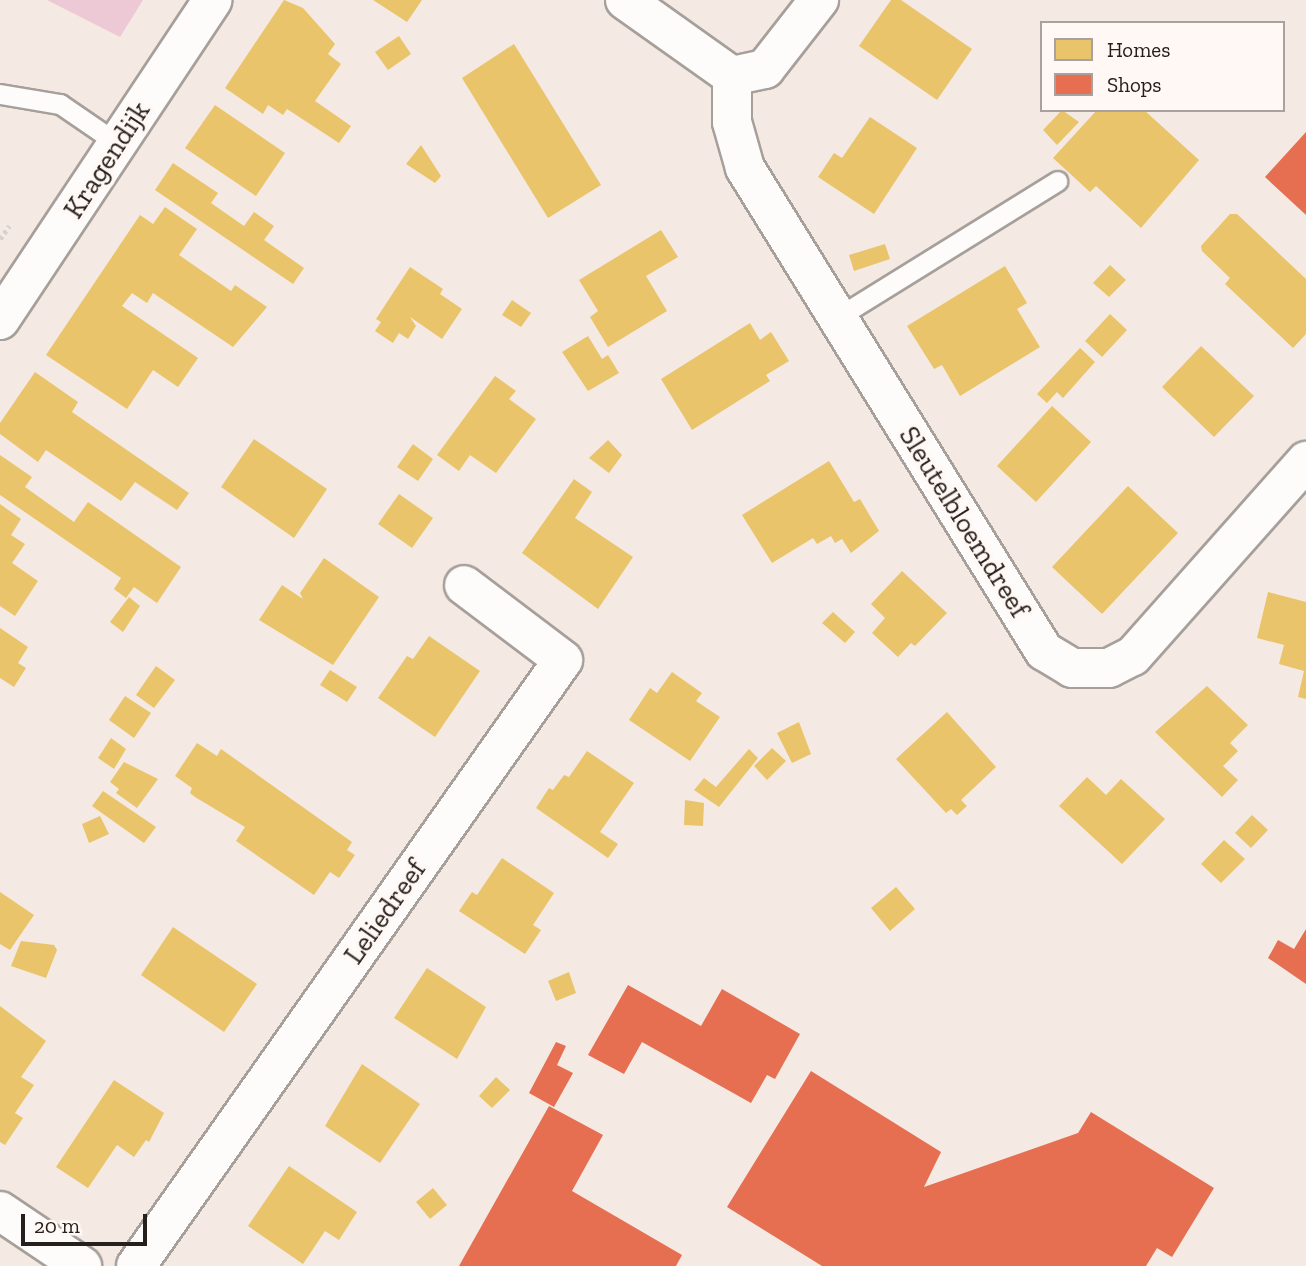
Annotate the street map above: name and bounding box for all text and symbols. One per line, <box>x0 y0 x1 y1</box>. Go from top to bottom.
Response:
legend <box>1040 21 1285 112</box>
text: Homes <box>1107 37 1170 62</box>
text: Shops <box>1107 72 1161 97</box>
street label: Kragendijk <box>57 95 157 225</box>
street label: Sleutelbloemdreef <box>892 420 1036 624</box>
street label: Leliedreef <box>337 854 433 970</box>
scale bar <box>24 1200 150 1244</box>
text: 20 m <box>34 1213 80 1238</box>

